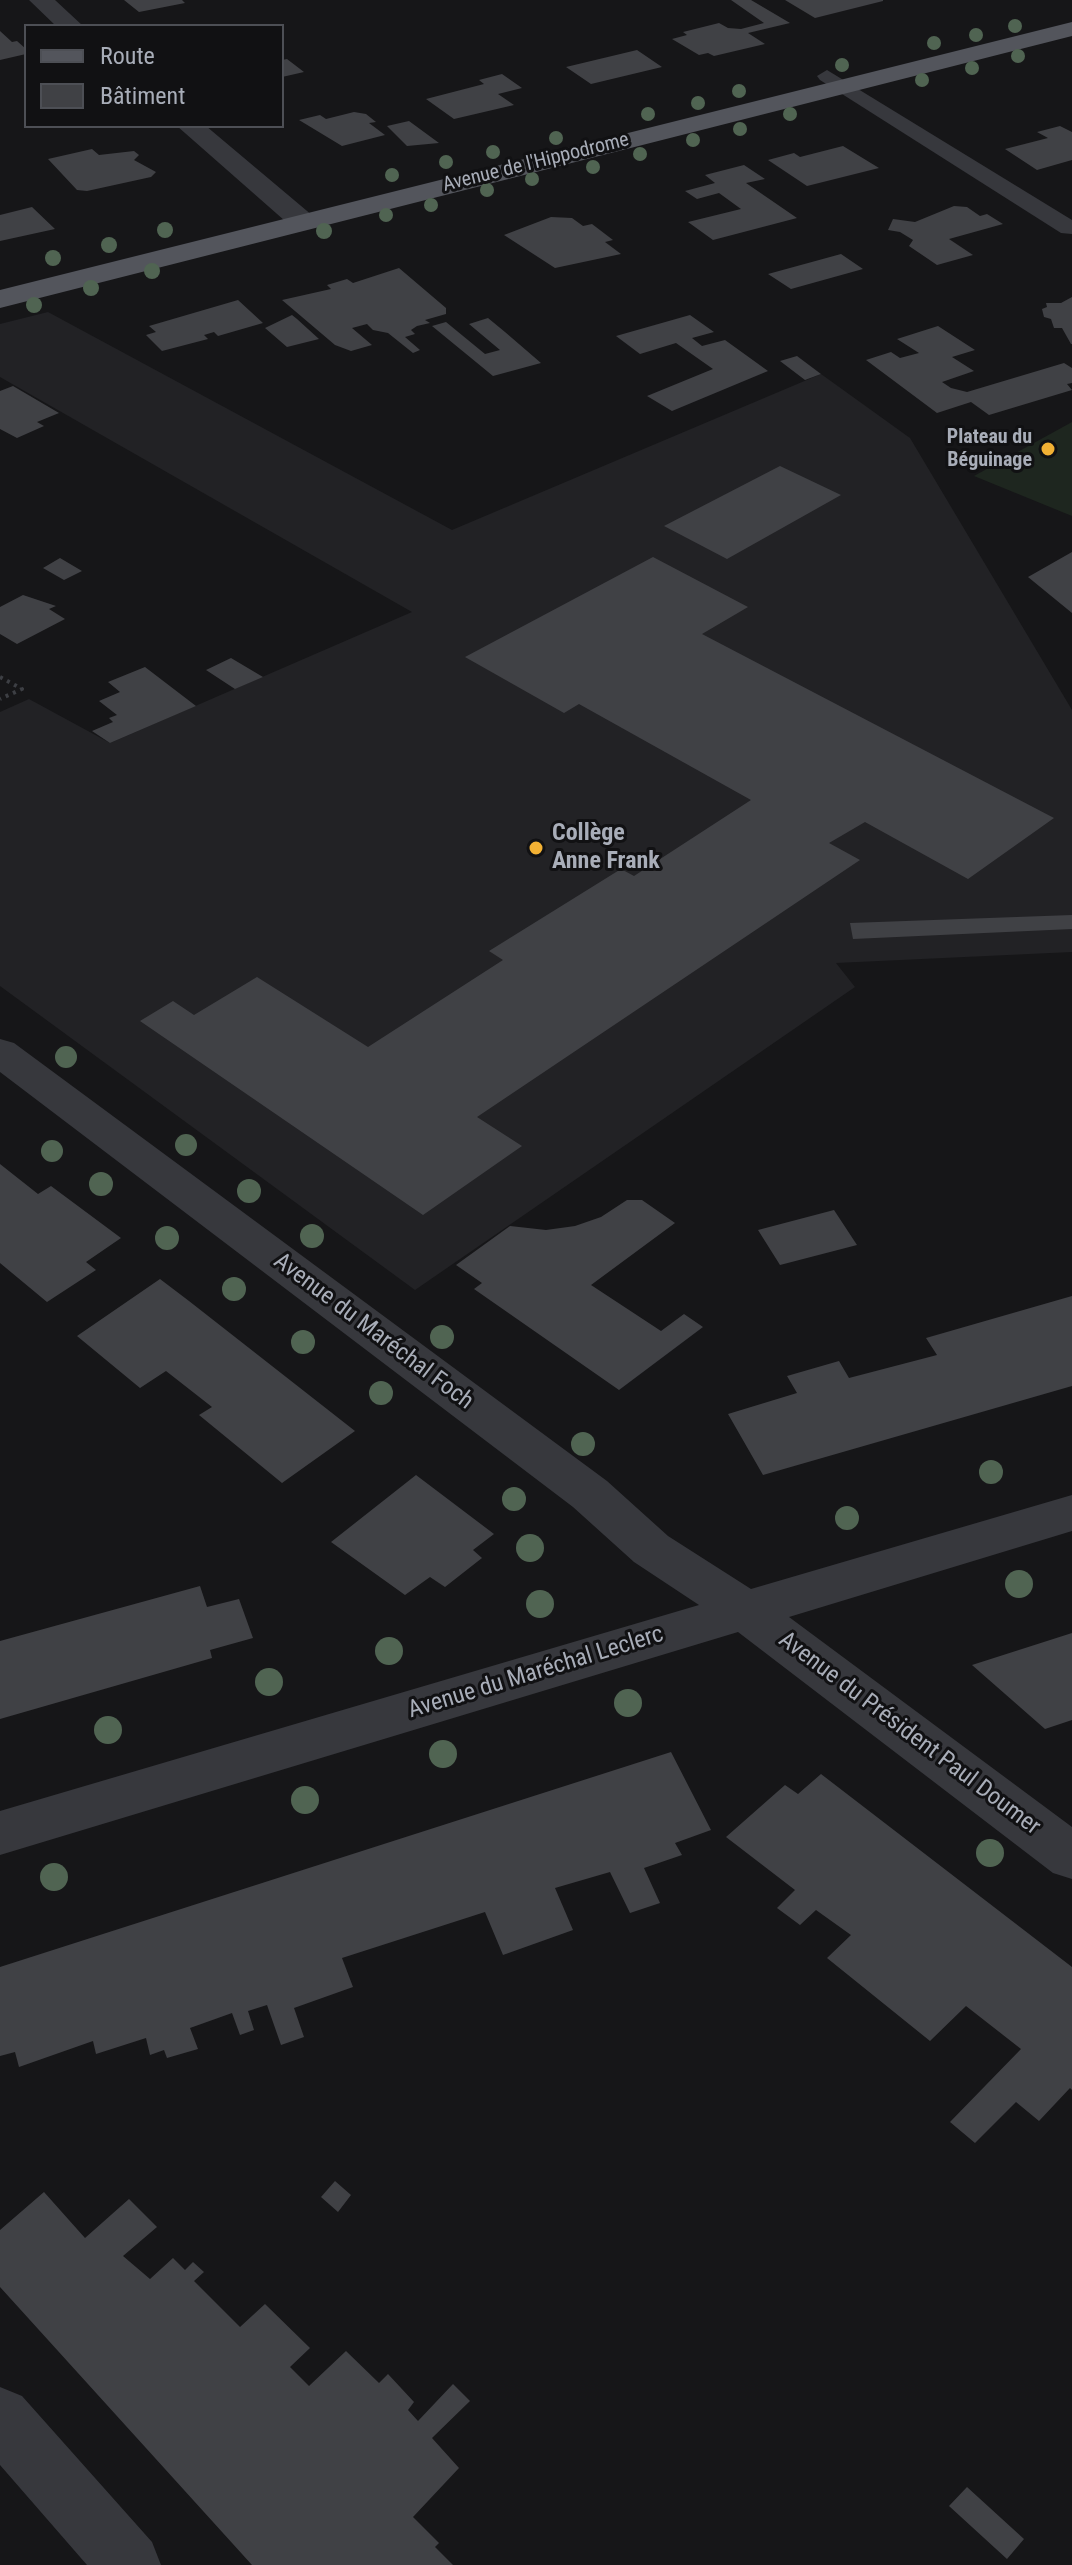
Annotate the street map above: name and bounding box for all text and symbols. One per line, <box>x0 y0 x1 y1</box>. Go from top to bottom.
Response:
legend <box>24 24 284 128</box>
text: Route <box>100 42 155 70</box>
text: Bâtiment <box>100 82 185 110</box>
street label: Avenue de l'Hippodrome <box>440 128 632 198</box>
place label: Plateau du Béguinage <box>947 426 1032 473</box>
marker: Plateau du Béguinage <box>1039 440 1057 458</box>
place label: Collège Anne Frank <box>552 820 660 876</box>
marker: Collège Anne Frank <box>527 839 545 857</box>
street label: Avenue du Maréchal Foch <box>267 1247 479 1417</box>
street label: Avenue du Maréchal Leclerc <box>405 1620 667 1726</box>
street label: Avenue du Président Paul Doumer <box>772 1626 1046 1842</box>

